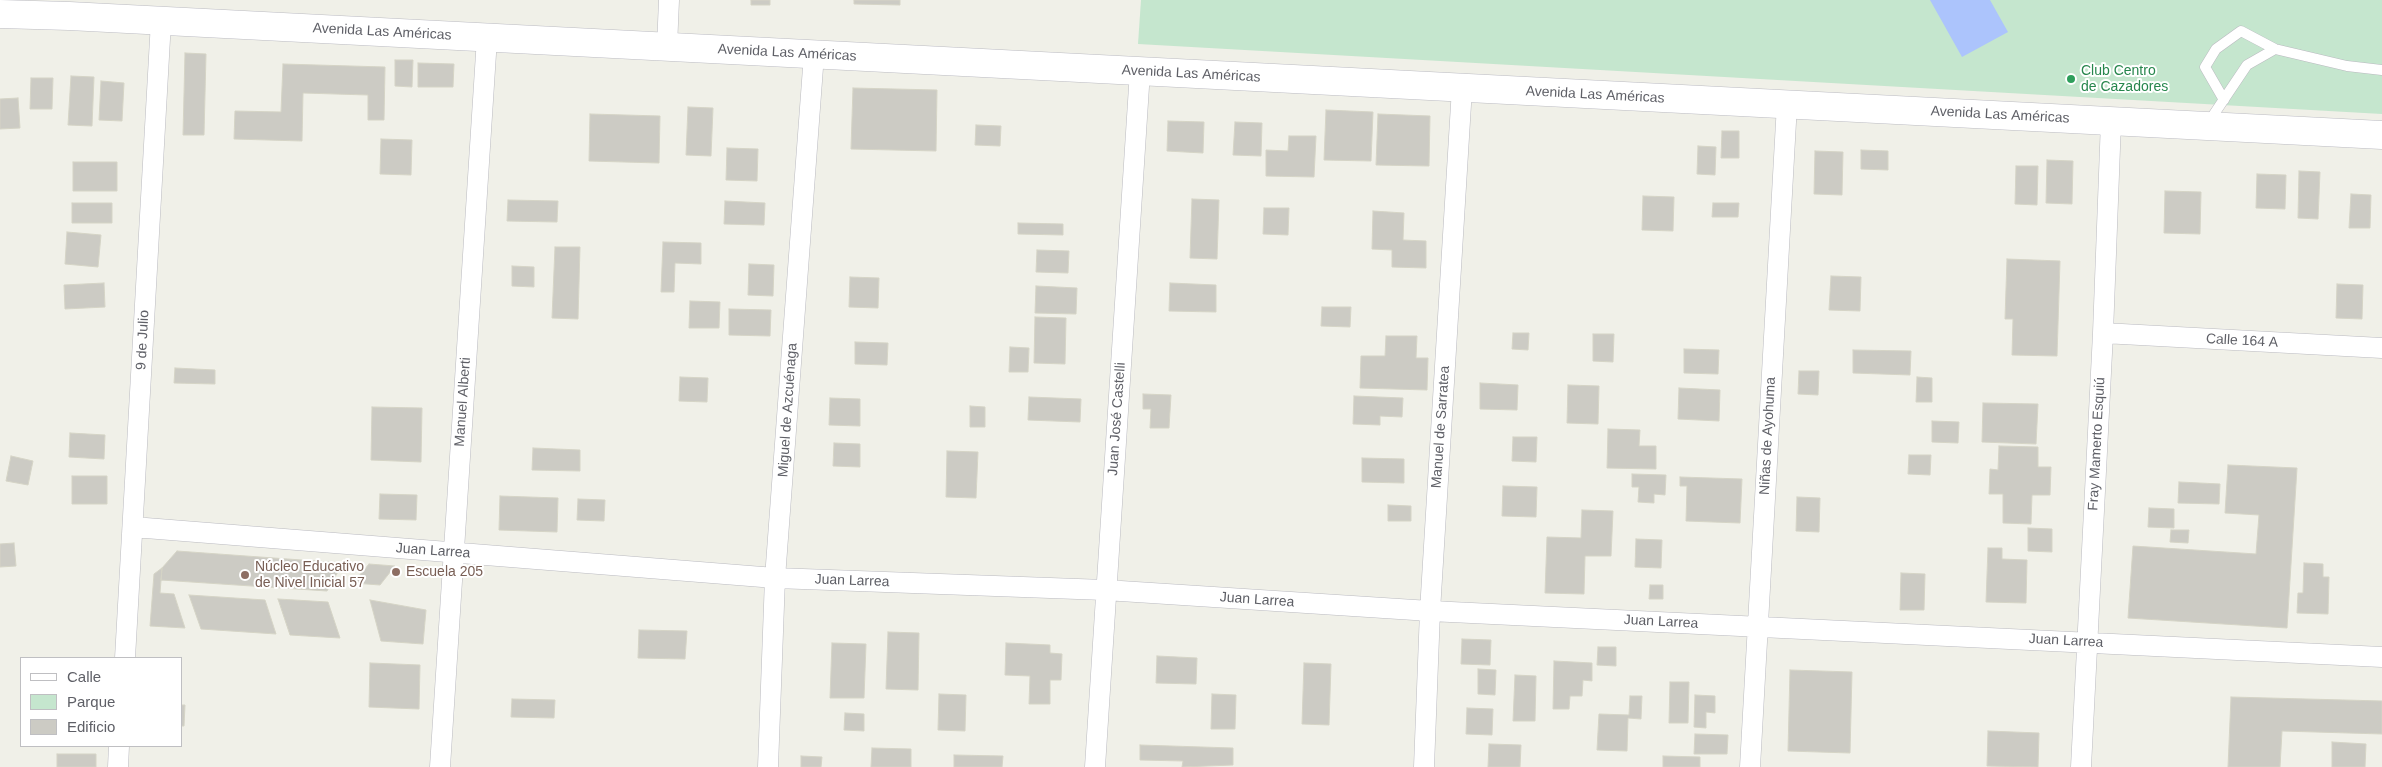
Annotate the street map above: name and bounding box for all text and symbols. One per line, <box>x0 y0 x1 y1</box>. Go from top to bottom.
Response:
street label: Avenida Las Américas <box>312 20 452 44</box>
street label: Avenida Las Américas <box>717 41 857 65</box>
street label: Avenida Las Américas <box>1121 62 1261 86</box>
place label: Club Centro de Cazadores <box>2081 63 2168 95</box>
marker: Club Centro de Cazadores <box>2065 73 2077 85</box>
street label: Avenida Las Américas <box>1525 83 1665 107</box>
street label: Avenida Las Américas <box>1930 103 2070 127</box>
street label: 9 de Julio <box>133 310 153 370</box>
street label: Calle 164 A <box>2205 331 2279 351</box>
street label: Miguel de Azcuénaga <box>775 342 801 478</box>
street label: Manuel Alberti <box>451 357 475 447</box>
street label: Juan José Castelli <box>1105 362 1129 476</box>
street label: Manuel de Sarratea <box>1428 365 1454 489</box>
street label: Niñas de Ayohuma <box>1757 377 1779 495</box>
street label: Fray Mamerto Esquiú <box>2085 377 2109 511</box>
street label: Juan Larrea <box>395 540 471 562</box>
place label: Núcleo Educativo de Nivel Inicial 57 <box>255 559 365 592</box>
place label: Escuela 205 <box>406 564 483 580</box>
marker: Escuela 205 <box>390 566 402 578</box>
marker: Núcleo Educativo de Nivel Inicial 57 <box>239 569 251 581</box>
street label: Juan Larrea <box>814 571 890 591</box>
street label: Juan Larrea <box>1219 589 1295 611</box>
street label: Juan Larrea <box>1623 612 1699 632</box>
street label: Juan Larrea <box>2028 631 2104 651</box>
legend <box>20 657 182 747</box>
text: Calle <box>67 668 101 685</box>
text: Parque <box>67 693 115 710</box>
text: Edificio <box>67 718 115 735</box>

